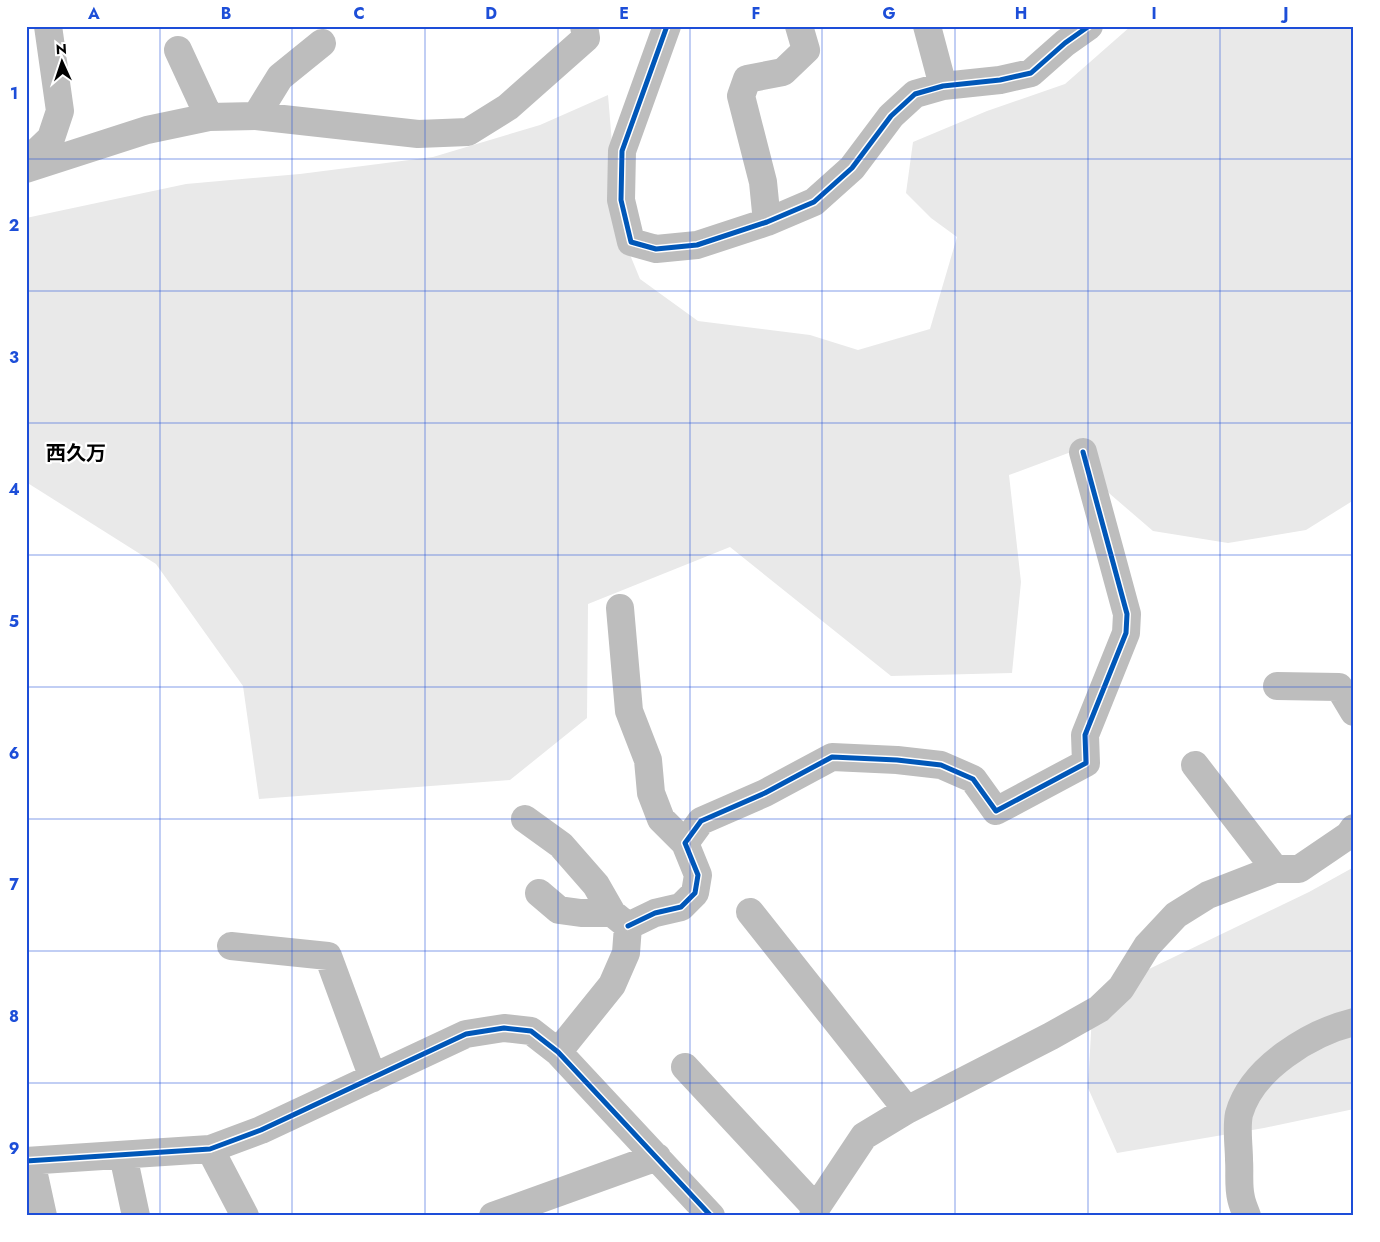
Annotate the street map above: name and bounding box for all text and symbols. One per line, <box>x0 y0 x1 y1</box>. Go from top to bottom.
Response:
text: A <box>87 2 100 25</box>
text: B <box>221 2 231 25</box>
text: C <box>353 2 365 25</box>
text: D <box>485 2 497 25</box>
text: E <box>619 2 629 25</box>
text: F <box>752 2 760 25</box>
text: G <box>882 2 896 25</box>
text: H <box>1015 2 1027 25</box>
text: I <box>1151 2 1157 25</box>
text: J <box>1280 2 1289 25</box>
north arrow <box>38 38 88 88</box>
text: N <box>55 39 67 59</box>
text: 1 <box>10 82 18 105</box>
text: 2 <box>9 214 19 237</box>
text: 3 <box>9 346 19 369</box>
district label: 西久万 <box>46 439 106 468</box>
text: 4 <box>8 478 20 501</box>
text: 5 <box>9 610 19 633</box>
text: 6 <box>9 742 19 765</box>
text: 7 <box>9 873 19 896</box>
text: 8 <box>9 1005 19 1028</box>
text: 9 <box>9 1137 19 1160</box>

